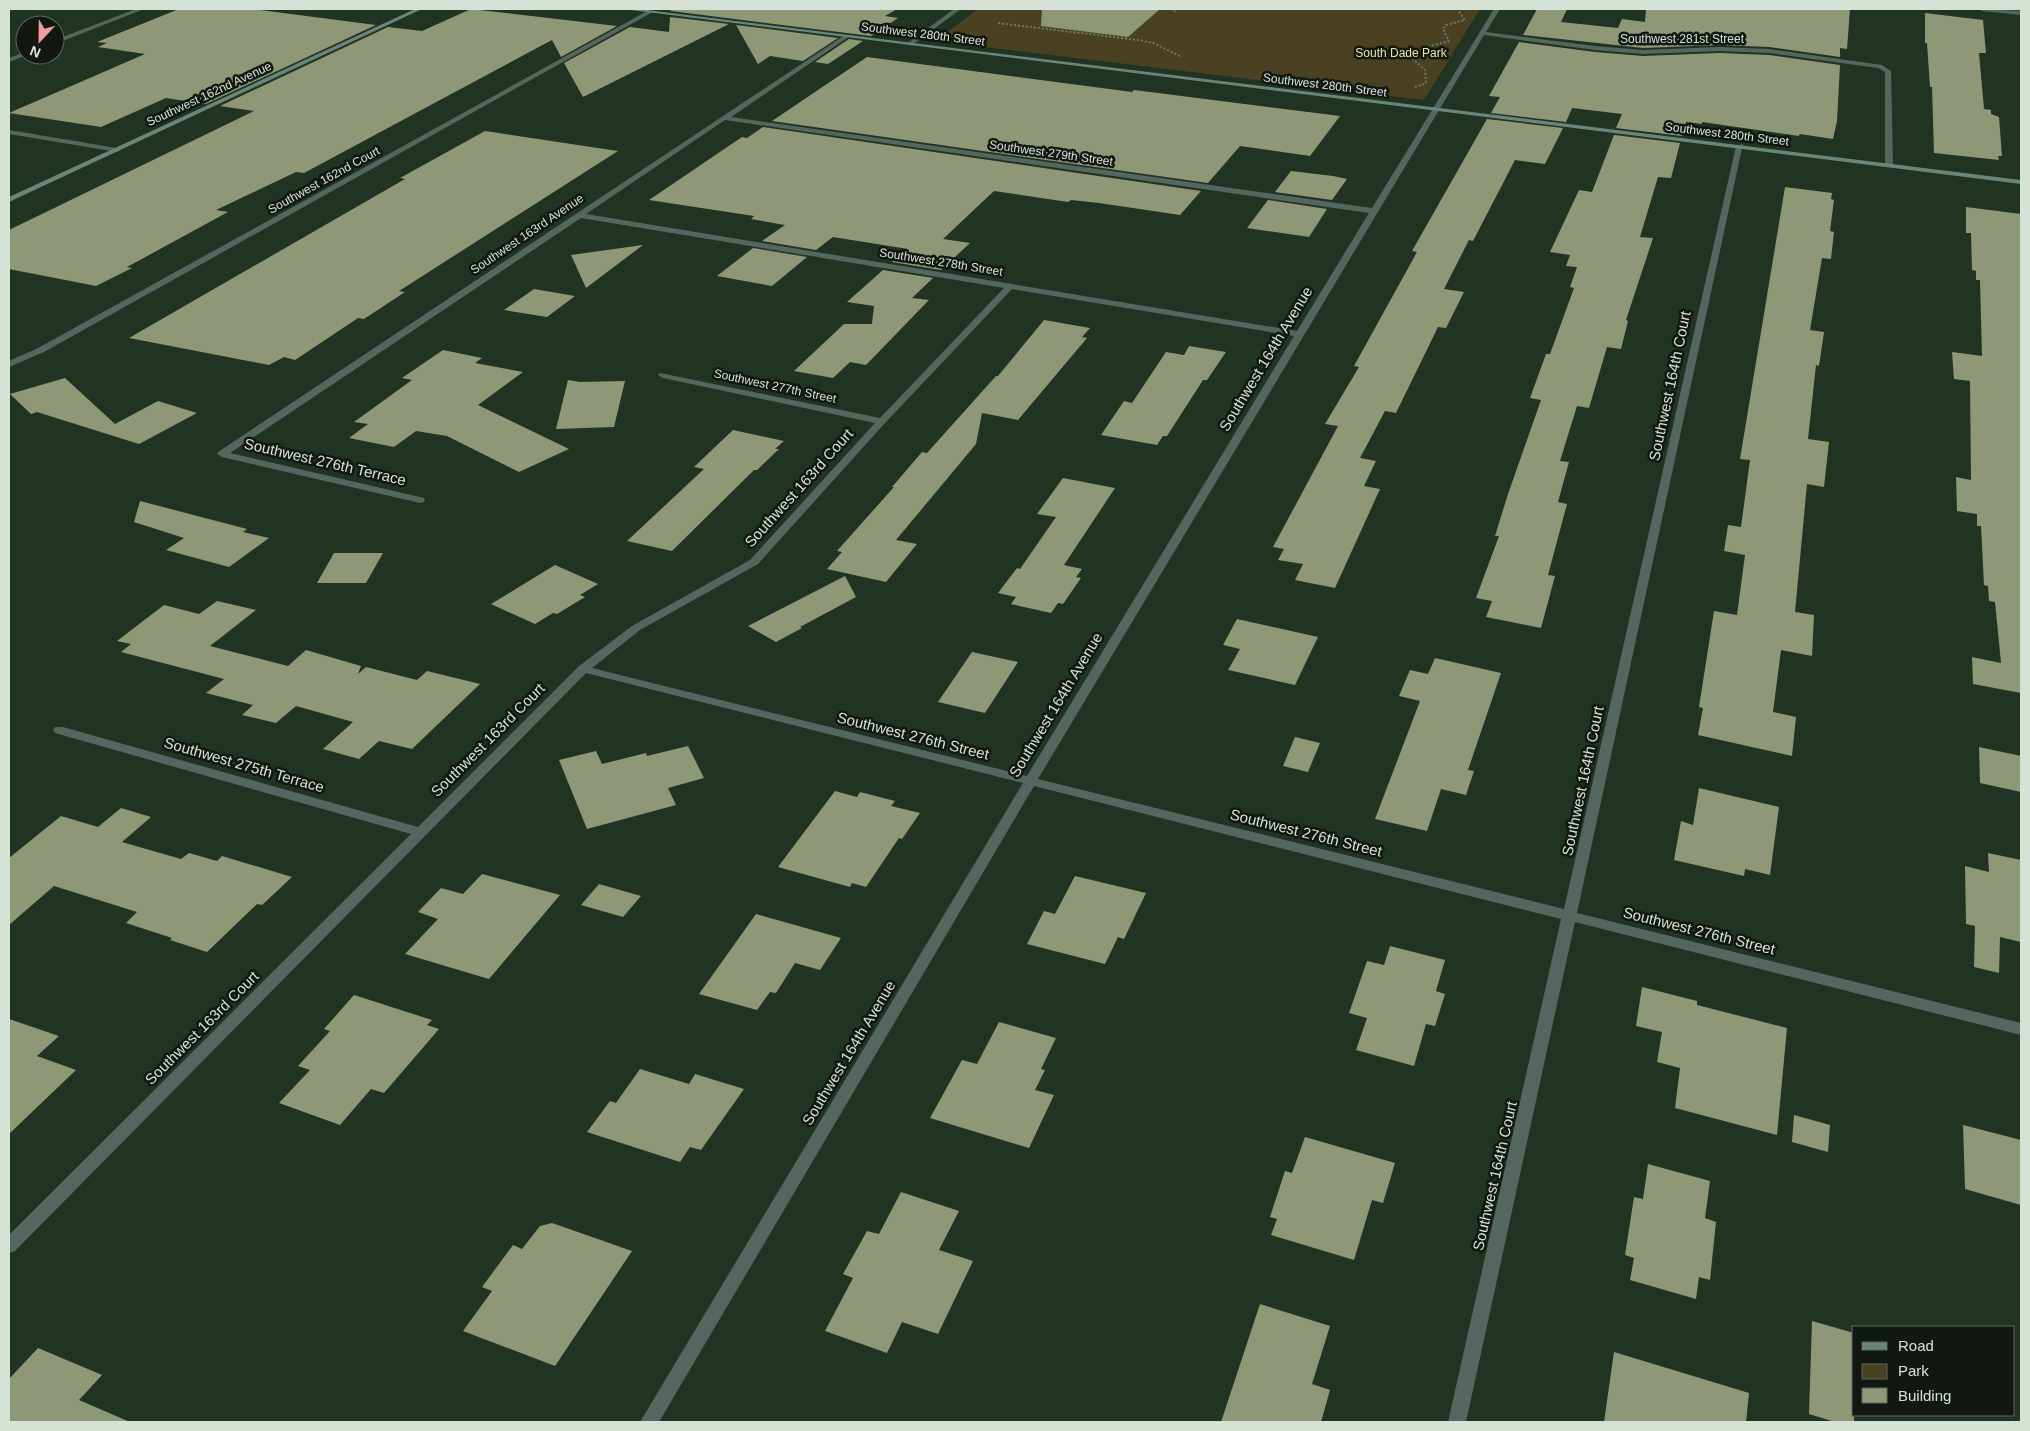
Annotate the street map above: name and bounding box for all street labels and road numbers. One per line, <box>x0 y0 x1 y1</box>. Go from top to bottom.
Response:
street label: Southwest 280th Street <box>860 19 986 49</box>
street label: Southwest 281st Street <box>1620 32 1745 46</box>
street label: Southwest 162nd Avenue <box>144 59 274 129</box>
street label: Southwest 280th Street <box>1262 70 1388 100</box>
street label: Southwest 280th Street <box>1664 119 1790 149</box>
street label: Southwest 279th Street <box>988 137 1114 169</box>
street label: Southwest 162nd Court <box>266 143 383 217</box>
street label: Southwest 163rd Avenue <box>468 191 586 277</box>
street label: Southwest 278th Street <box>878 245 1004 279</box>
street label: Southwest 164th Avenue <box>1216 283 1316 434</box>
street label: Southwest 164th Court <box>1645 309 1694 462</box>
street label: Southwest 277th Street <box>713 366 838 406</box>
street label: Southwest 163rd Court <box>741 424 857 550</box>
street label: Southwest 276th Terrace <box>242 435 408 488</box>
street label: Southwest 164th Avenue <box>1006 629 1106 780</box>
street label: Southwest 163rd Court <box>427 679 548 800</box>
street label: Southwest 164th Court <box>1558 704 1607 857</box>
street label: Southwest 276th Street <box>835 708 992 763</box>
street label: Southwest 275th Terrace <box>162 734 326 796</box>
street label: Southwest 276th Street <box>1228 805 1385 860</box>
street label: Southwest 276th Street <box>1621 903 1778 958</box>
street label: Southwest 163rd Court <box>141 967 262 1088</box>
street label: Southwest 164th Avenue <box>799 977 899 1128</box>
street label: Southwest 164th Court <box>1469 1099 1520 1252</box>

